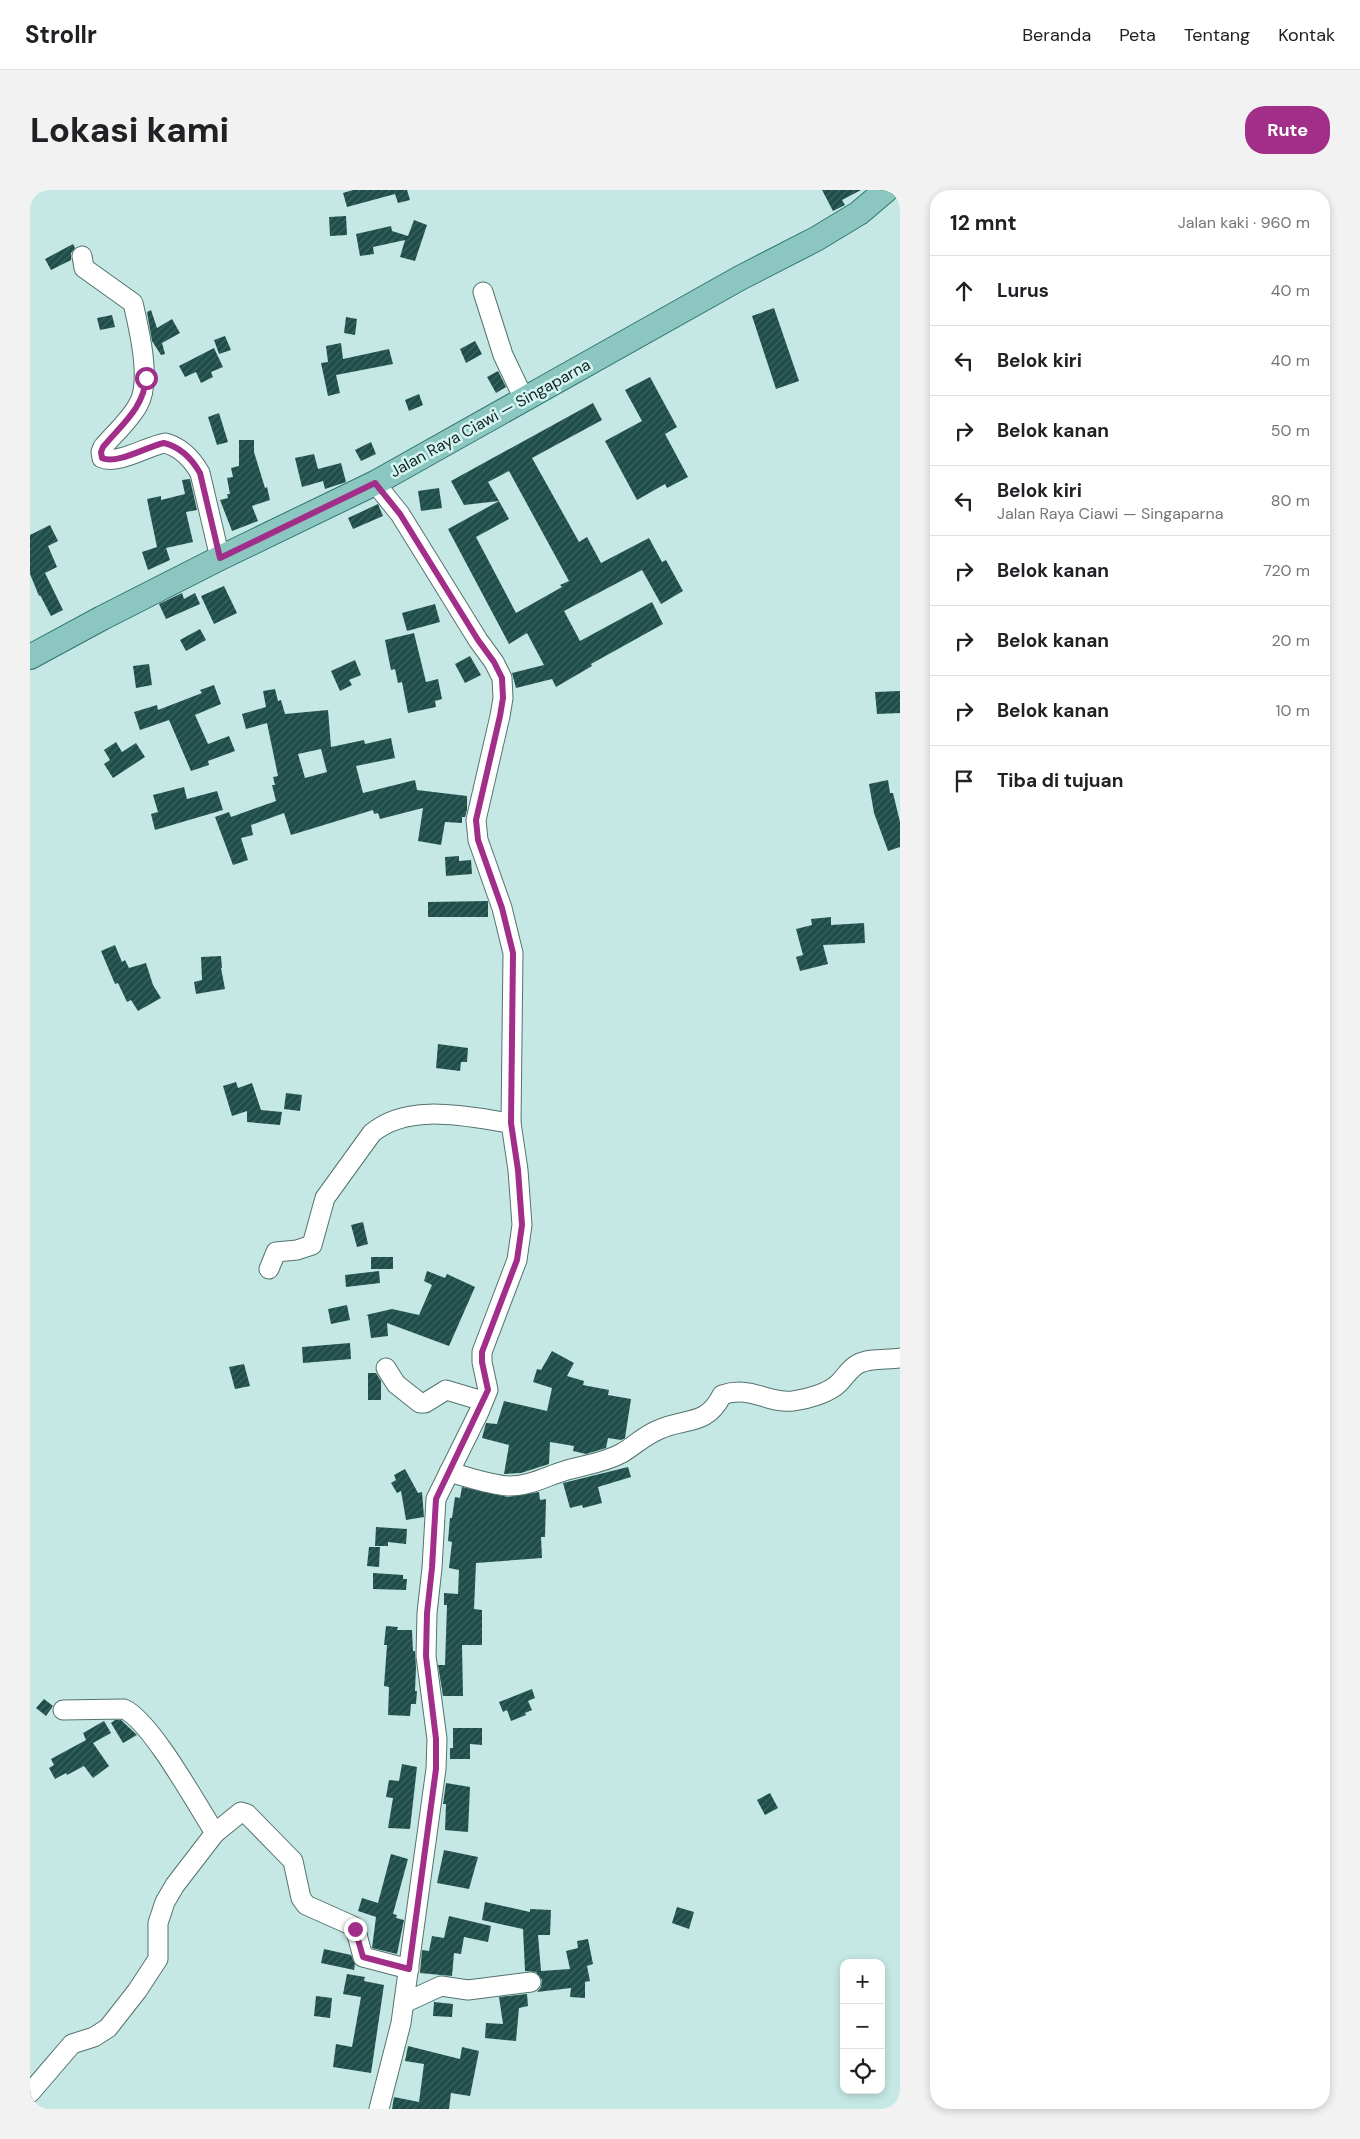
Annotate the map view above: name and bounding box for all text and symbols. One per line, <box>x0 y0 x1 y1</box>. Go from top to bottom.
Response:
text: Strollr <box>25 19 97 50</box>
text: Beranda <box>1022 23 1091 47</box>
text: Peta <box>1119 23 1156 47</box>
text: Tentang <box>1184 23 1250 47</box>
text: Kontak <box>1278 23 1335 47</box>
button: Rute <box>1245 106 1330 154</box>
text: Lokasi kami <box>30 107 229 153</box>
text: 12 mnt <box>950 209 1017 237</box>
text: Jalan kaki · 960 m <box>1178 212 1310 233</box>
icon: ahead <box>950 277 978 305</box>
text: Lurus <box>997 278 1049 303</box>
text: 40 m <box>1271 280 1310 301</box>
icon: left <box>950 347 978 375</box>
text: Belok kiri <box>997 348 1082 373</box>
text: 40 m <box>1271 350 1310 371</box>
street label: Jalan Raya Ciawi — Singaparna <box>386 354 594 482</box>
route start <box>135 367 158 390</box>
icon: right <box>950 417 978 445</box>
text: Belok kanan <box>997 418 1109 443</box>
text: 50 m <box>1271 420 1310 441</box>
text: Belok kiri <box>997 478 1082 503</box>
icon: left <box>950 487 978 515</box>
text: 80 m <box>1271 490 1310 511</box>
text: Jalan Raya Ciawi — Singaparna <box>997 503 1223 524</box>
icon: right <box>950 557 978 585</box>
text: Belok kanan <box>997 558 1109 583</box>
text: 720 m <box>1263 560 1310 581</box>
icon: right <box>950 627 978 655</box>
text: Belok kanan <box>997 628 1109 653</box>
text: 20 m <box>1271 630 1310 651</box>
icon: right <box>950 697 978 725</box>
text: Belok kanan <box>997 698 1109 723</box>
text: 10 m <box>1276 700 1310 721</box>
icon: arrive <box>950 767 978 795</box>
text: Tiba di tujuan <box>997 768 1123 793</box>
route end <box>344 1918 367 1941</box>
map controls <box>840 1959 885 2094</box>
button: + <box>840 1959 885 2004</box>
button: − <box>840 2004 885 2049</box>
button: locate <box>840 2049 885 2094</box>

